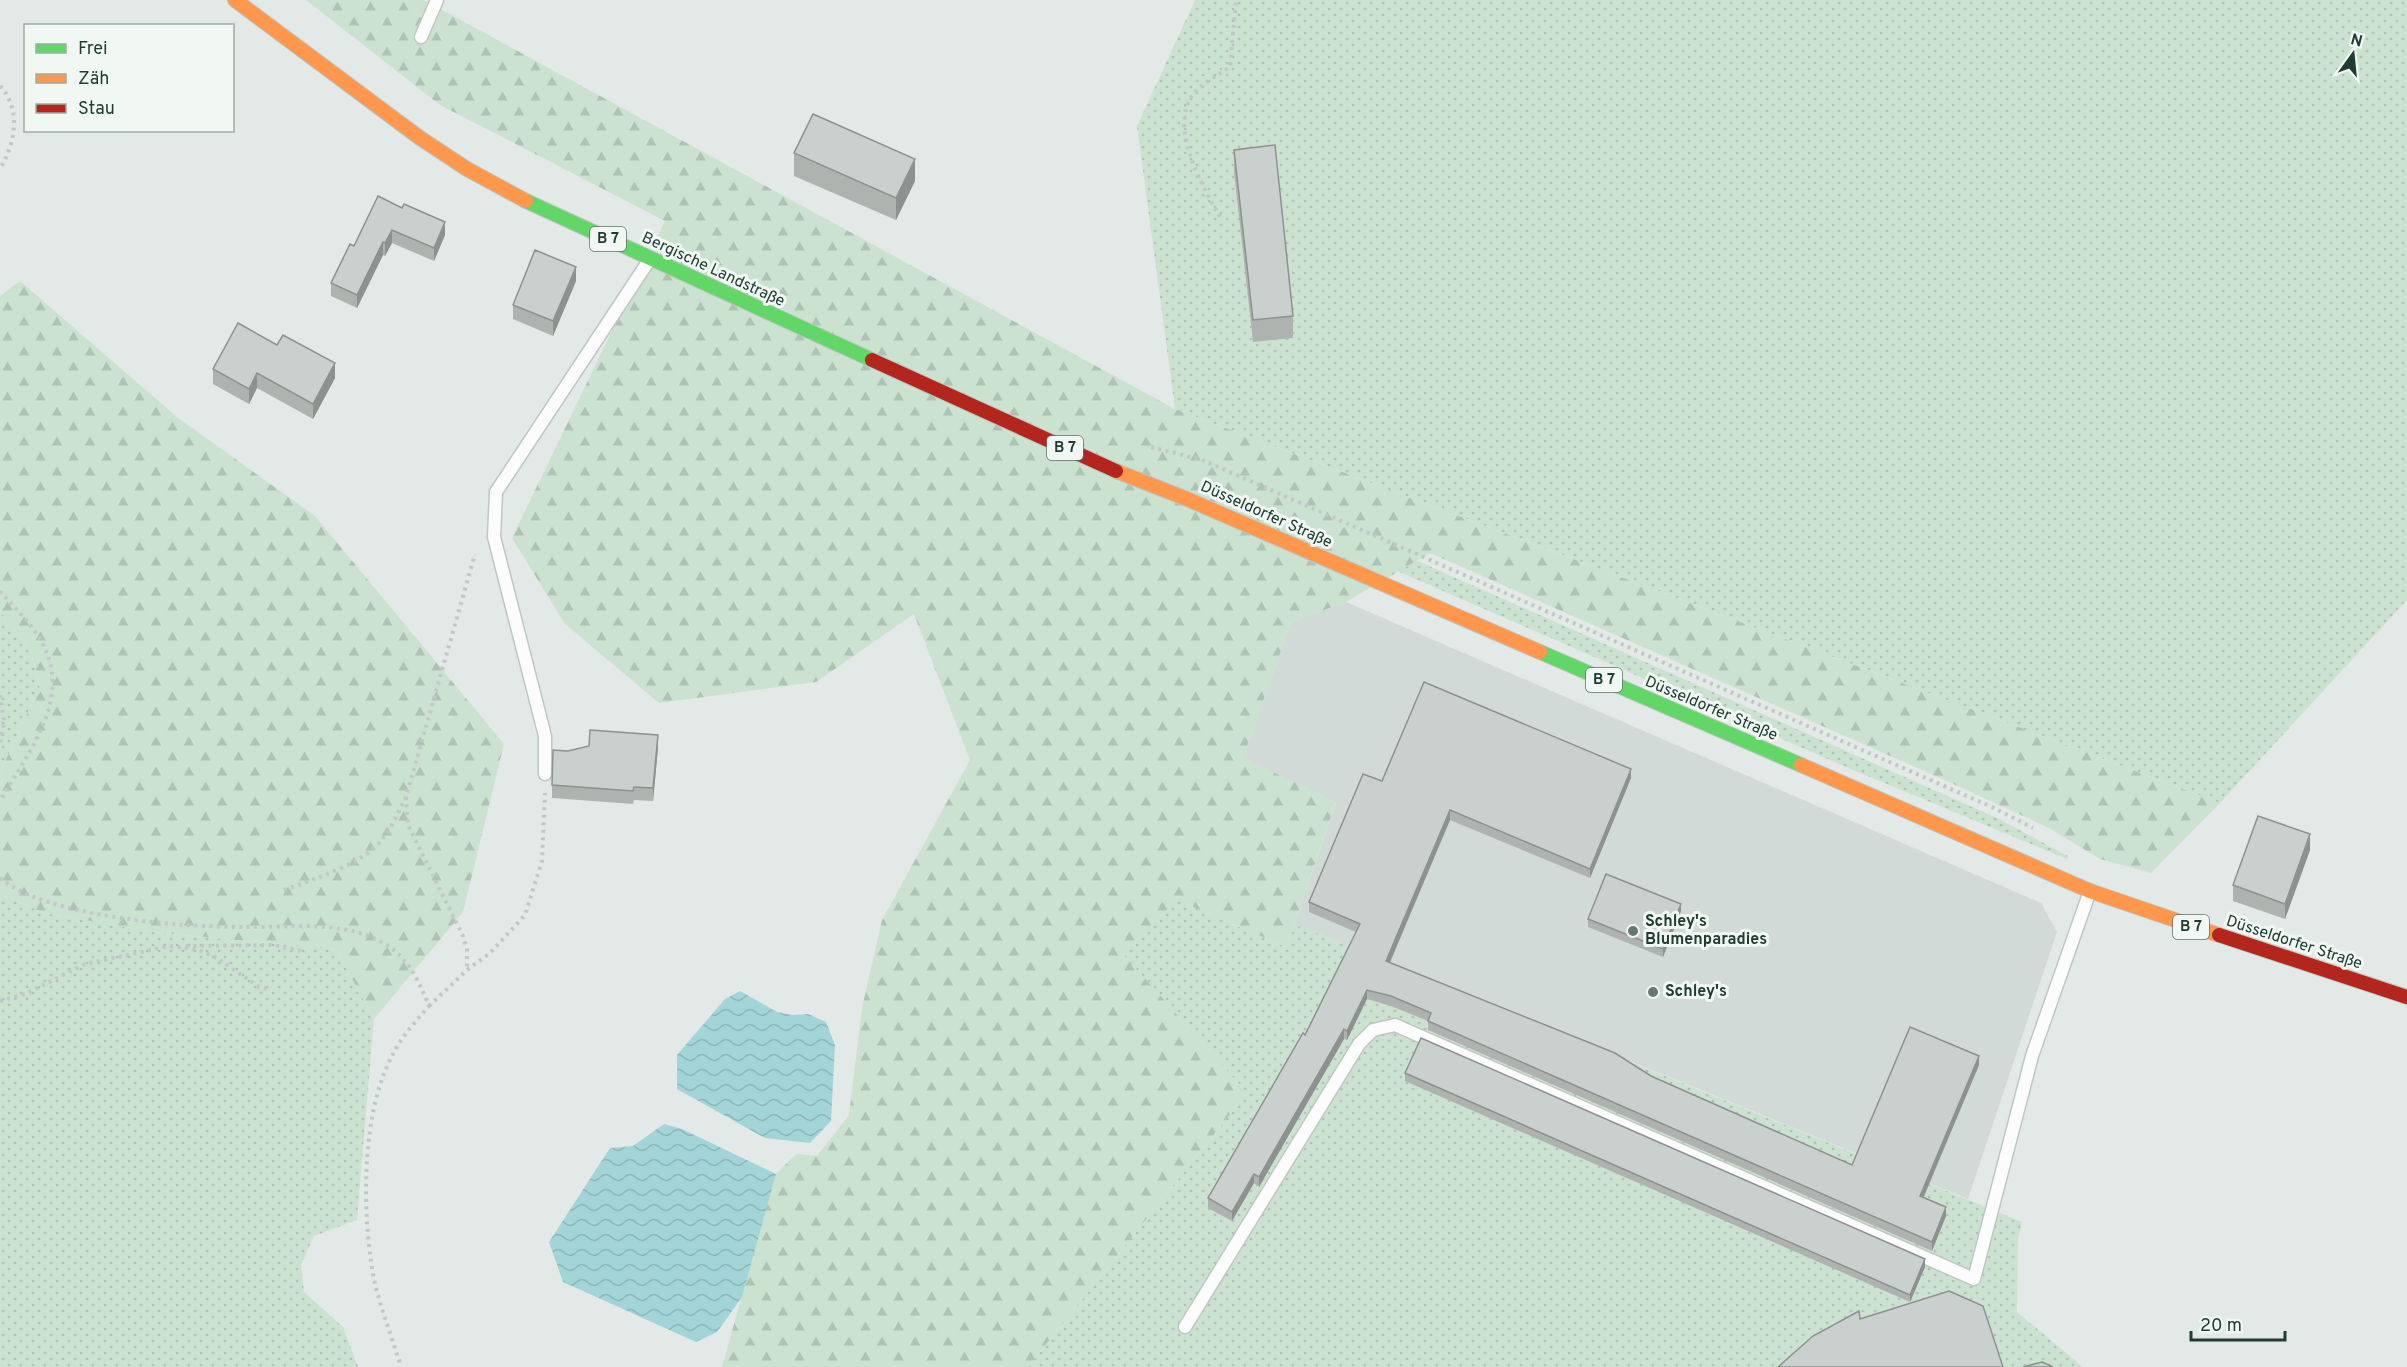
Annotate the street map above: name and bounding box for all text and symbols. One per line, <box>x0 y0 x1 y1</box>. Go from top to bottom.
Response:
legend <box>24 24 234 132</box>
north arrow <box>2323 24 2383 84</box>
text: N <box>2348 30 2365 53</box>
text: Frei <box>78 38 108 61</box>
text: Zäh <box>78 68 109 91</box>
text: Stau <box>78 98 115 121</box>
road number: B 7 <box>590 227 626 251</box>
street label: Bergische Landstraße <box>638 228 788 312</box>
road number: B 7 <box>1047 436 1083 460</box>
street label: Düsseldorfer Straße <box>1197 477 1335 553</box>
road number: B 7 <box>1586 668 1622 692</box>
street label: Düsseldorfer Straße <box>1642 672 1780 746</box>
place label: Schley's Blumenparadies <box>1645 912 1767 950</box>
street label: Düsseldorfer Straße <box>2223 912 2365 974</box>
road number: B 7 <box>2173 915 2209 939</box>
marker: Schley's Blumenparadies <box>1626 924 1640 938</box>
place label: Schley's <box>1665 982 1727 1002</box>
marker: Schley's <box>1646 985 1660 999</box>
scale bar <box>2191 1304 2286 1342</box>
text: 20 m <box>2200 1315 2242 1338</box>

